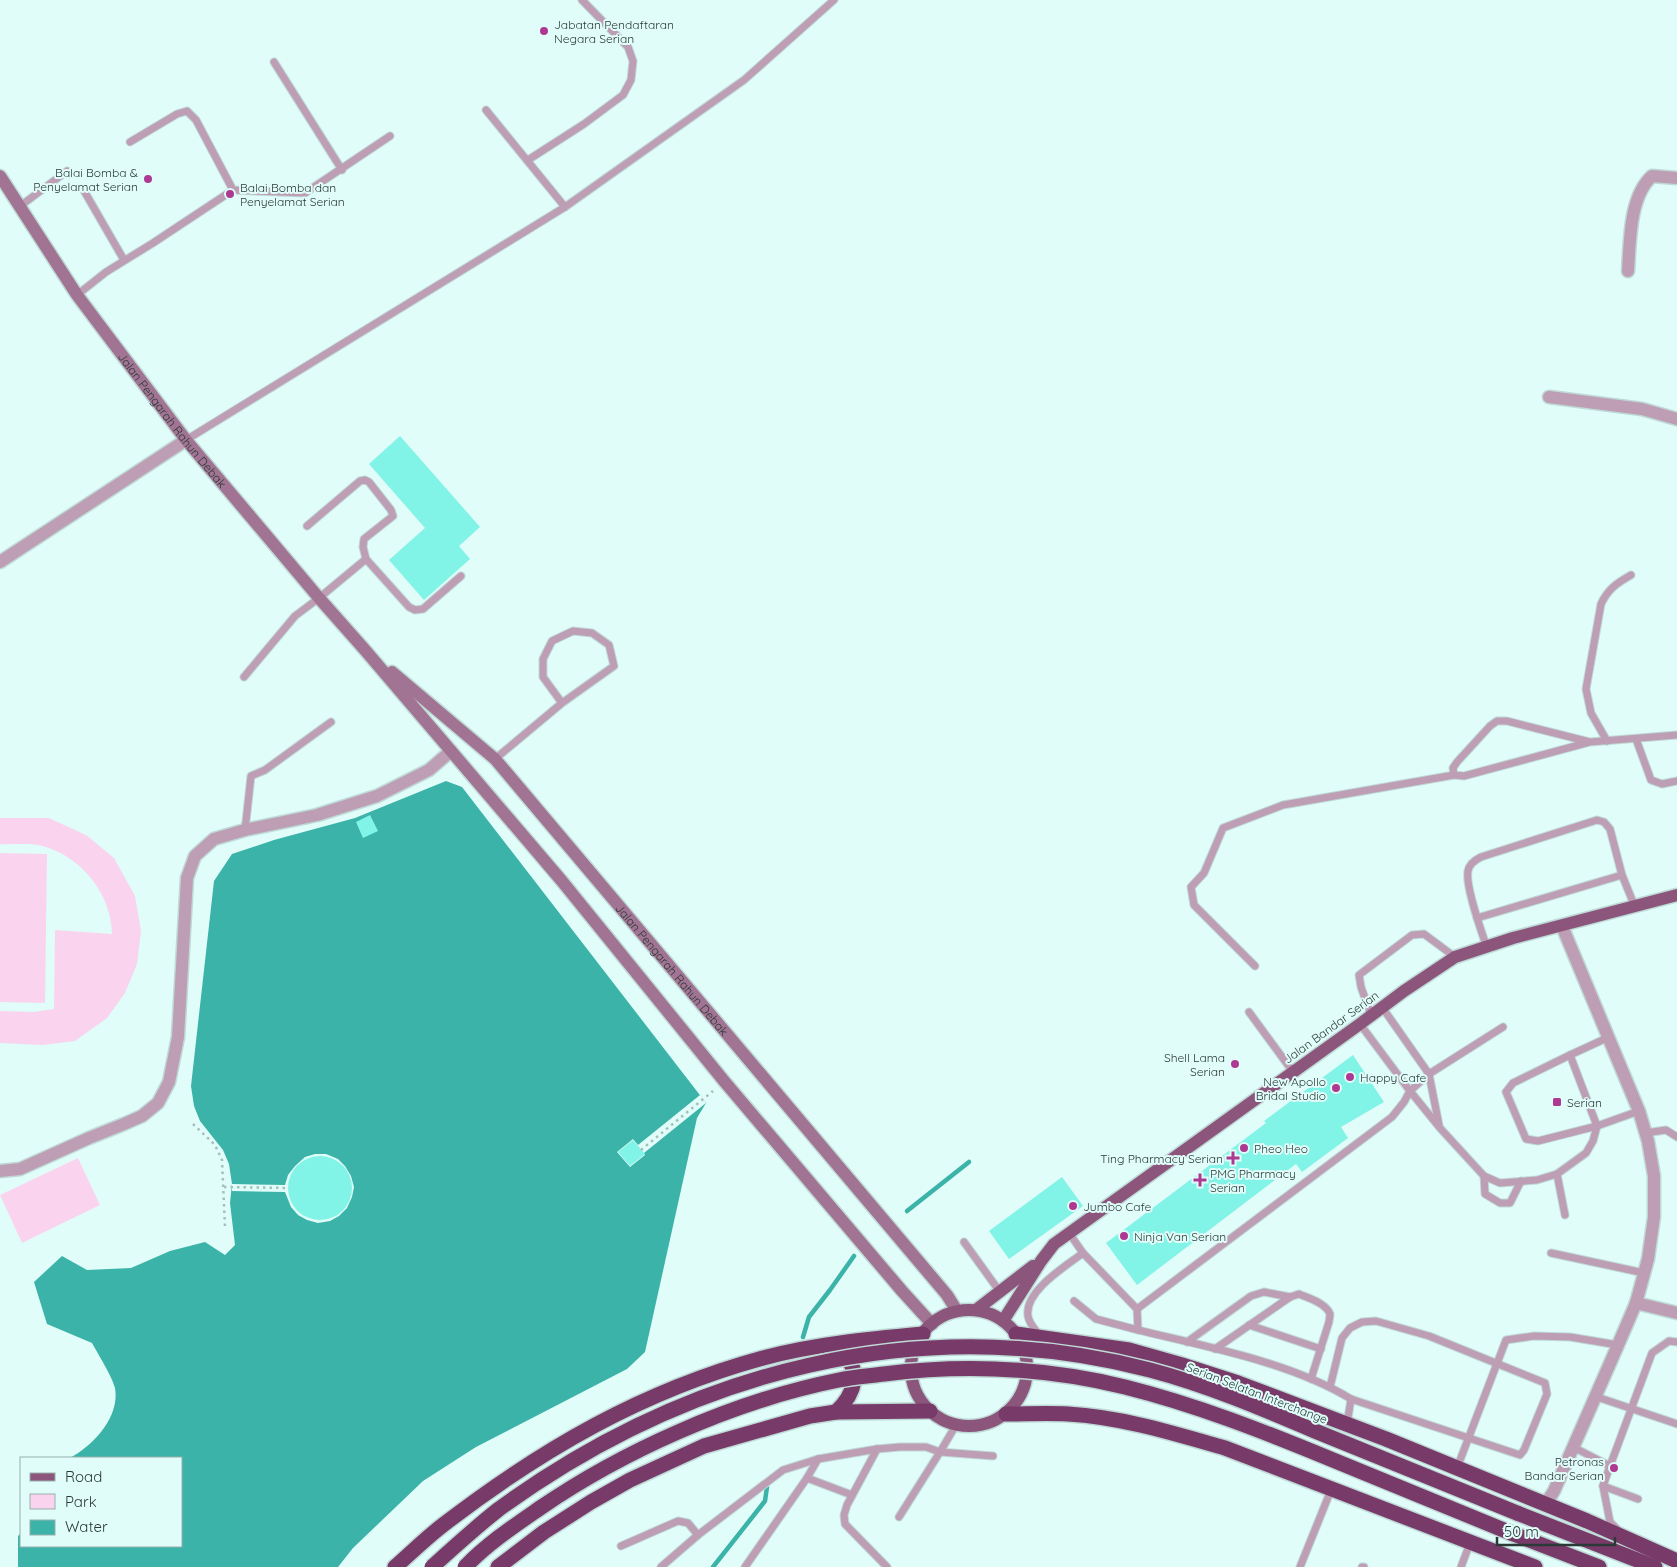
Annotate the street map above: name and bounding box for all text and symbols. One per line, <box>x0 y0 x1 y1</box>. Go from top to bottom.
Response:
place label: Jabatan Pendaftaran Negara Serian <box>554 17 674 46</box>
marker: Jabatan Pendaftaran Negara Serian <box>538 25 550 37</box>
place label: Balai Bomba & Penyelamat Serian <box>33 165 138 194</box>
marker: Balai Bomba & Penyelamat Serian <box>142 173 154 185</box>
place label: Balai Bomba dan Penyelamat Serian <box>240 180 345 209</box>
marker: Balai Bomba dan Penyelamat Serian <box>224 188 236 200</box>
street label: Jalan Pengarah Rahun Debak <box>115 349 230 490</box>
street label: Jalan Pengarah Rahun Debak <box>613 900 732 1038</box>
street label: Jalan Bandar Serian <box>1281 987 1381 1067</box>
place label: Shell Lama Serian <box>1164 1050 1225 1079</box>
marker: Shell Lama Serian <box>1229 1058 1241 1070</box>
place label: Happy Cafe <box>1360 1070 1427 1085</box>
marker: Happy Cafe <box>1344 1071 1356 1083</box>
place label: New Apollo Bridal Studio <box>1256 1074 1326 1103</box>
marker: New Apollo Bridal Studio <box>1330 1082 1342 1094</box>
place label: Serian <box>1567 1095 1602 1110</box>
marker: Serian <box>1551 1096 1563 1108</box>
place label: Pheo Heo <box>1254 1141 1308 1156</box>
marker: Pheo Heo <box>1238 1142 1250 1154</box>
place label: Ting Pharmacy Serian <box>1100 1151 1223 1166</box>
marker: Ting Pharmacy Serian <box>1227 1152 1239 1164</box>
place label: PMG Pharmacy Serian <box>1210 1166 1296 1195</box>
marker: PMG Pharmacy Serian <box>1194 1174 1206 1186</box>
place label: Jumbo Cafe <box>1083 1199 1151 1214</box>
marker: Jumbo Cafe <box>1067 1200 1079 1212</box>
place label: Ninja Van Serian <box>1134 1229 1226 1244</box>
marker: Ninja Van Serian <box>1118 1230 1130 1242</box>
street label: Serian Selatan Interchange <box>1184 1359 1330 1427</box>
place label: Petronas Bandar Serian <box>1525 1454 1604 1483</box>
legend <box>20 1457 182 1547</box>
marker: Petronas Bandar Serian <box>1608 1462 1620 1474</box>
text: Road <box>65 1467 102 1486</box>
text: Park <box>65 1492 97 1511</box>
scale bar <box>1497 1514 1614 1546</box>
text: Water <box>65 1517 108 1536</box>
text: 50 m <box>1504 1522 1539 1541</box>

